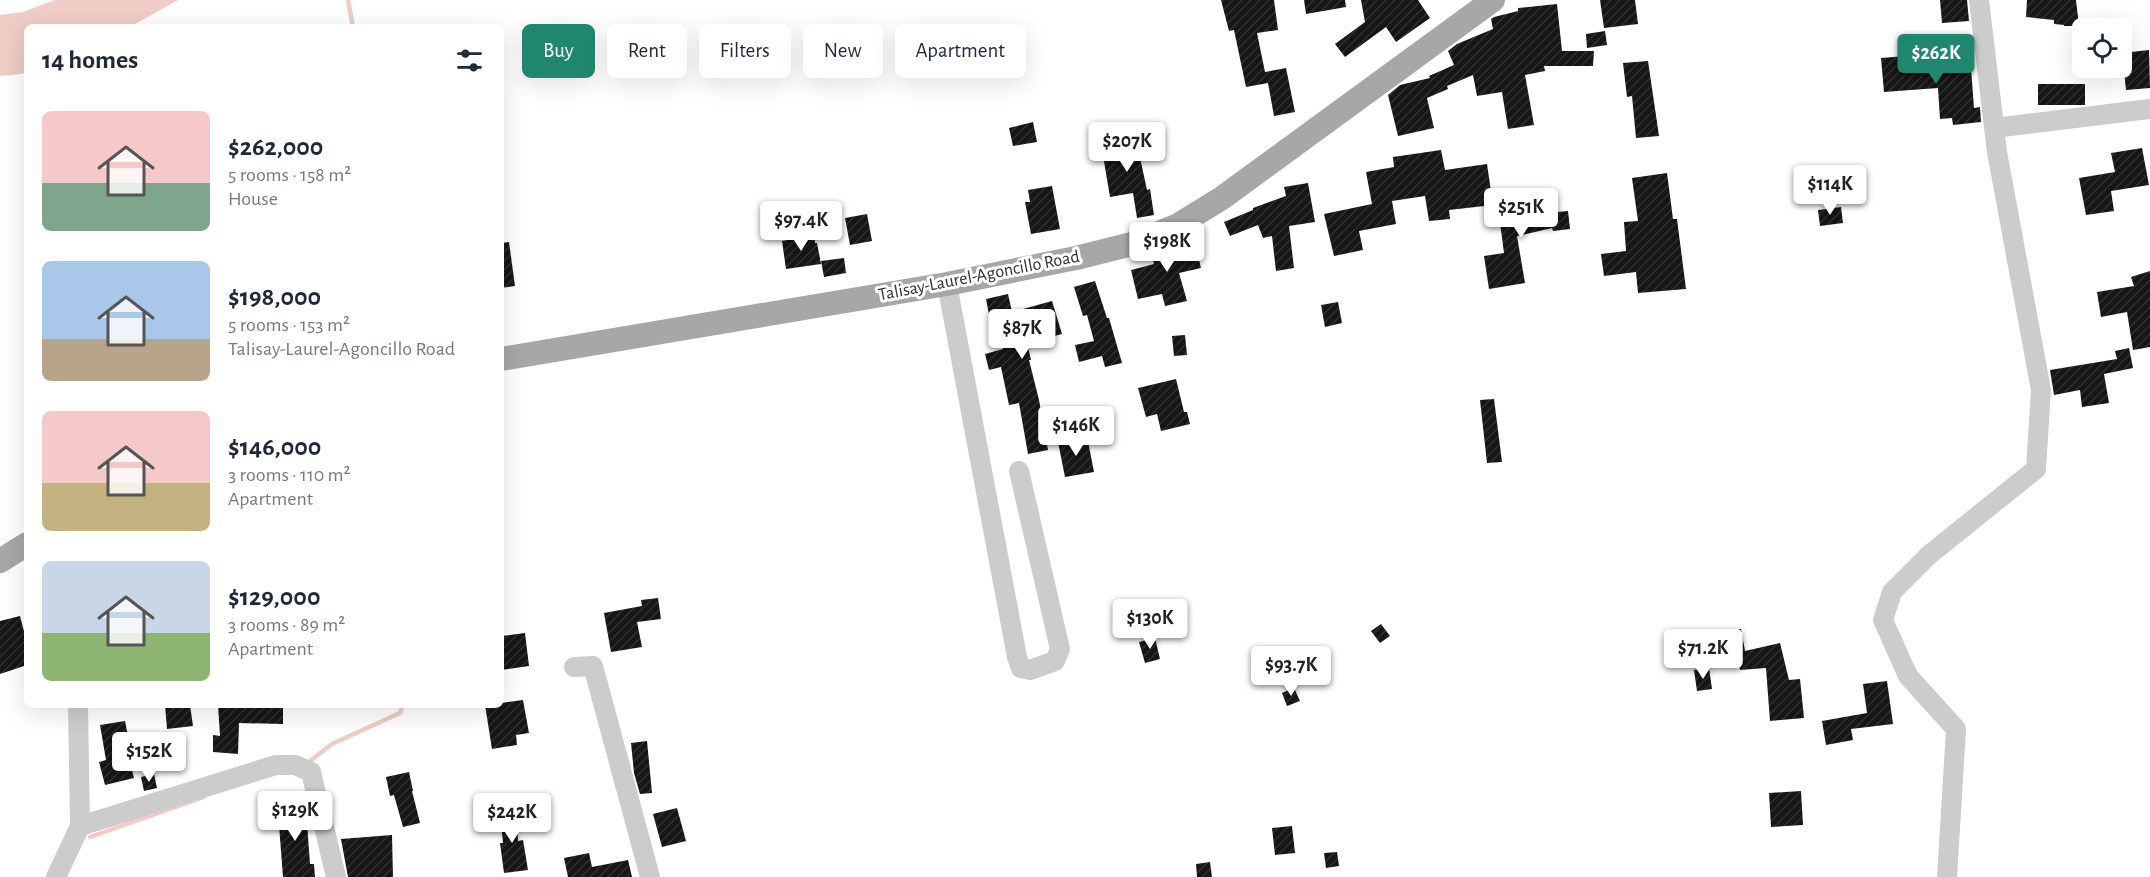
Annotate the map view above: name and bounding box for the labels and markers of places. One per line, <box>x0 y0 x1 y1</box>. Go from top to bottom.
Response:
pin: $262K <box>1894 34 1978 85</box>
pin: $207K <box>1085 122 1169 173</box>
pin: $114K <box>1788 165 1872 216</box>
pin: $251K <box>1479 188 1563 239</box>
pin: $97.4K <box>752 201 850 252</box>
pin: $198K <box>1125 222 1209 273</box>
pin: $87K <box>986 309 1058 360</box>
pin: $146K <box>1034 406 1118 457</box>
pin: $130K <box>1108 599 1192 650</box>
pin: $71.2K <box>1654 629 1752 680</box>
pin: $93.7K <box>1242 646 1340 697</box>
pin: $152K <box>107 732 191 783</box>
pin: $129K <box>253 791 337 842</box>
pin: $242K <box>470 793 554 844</box>

